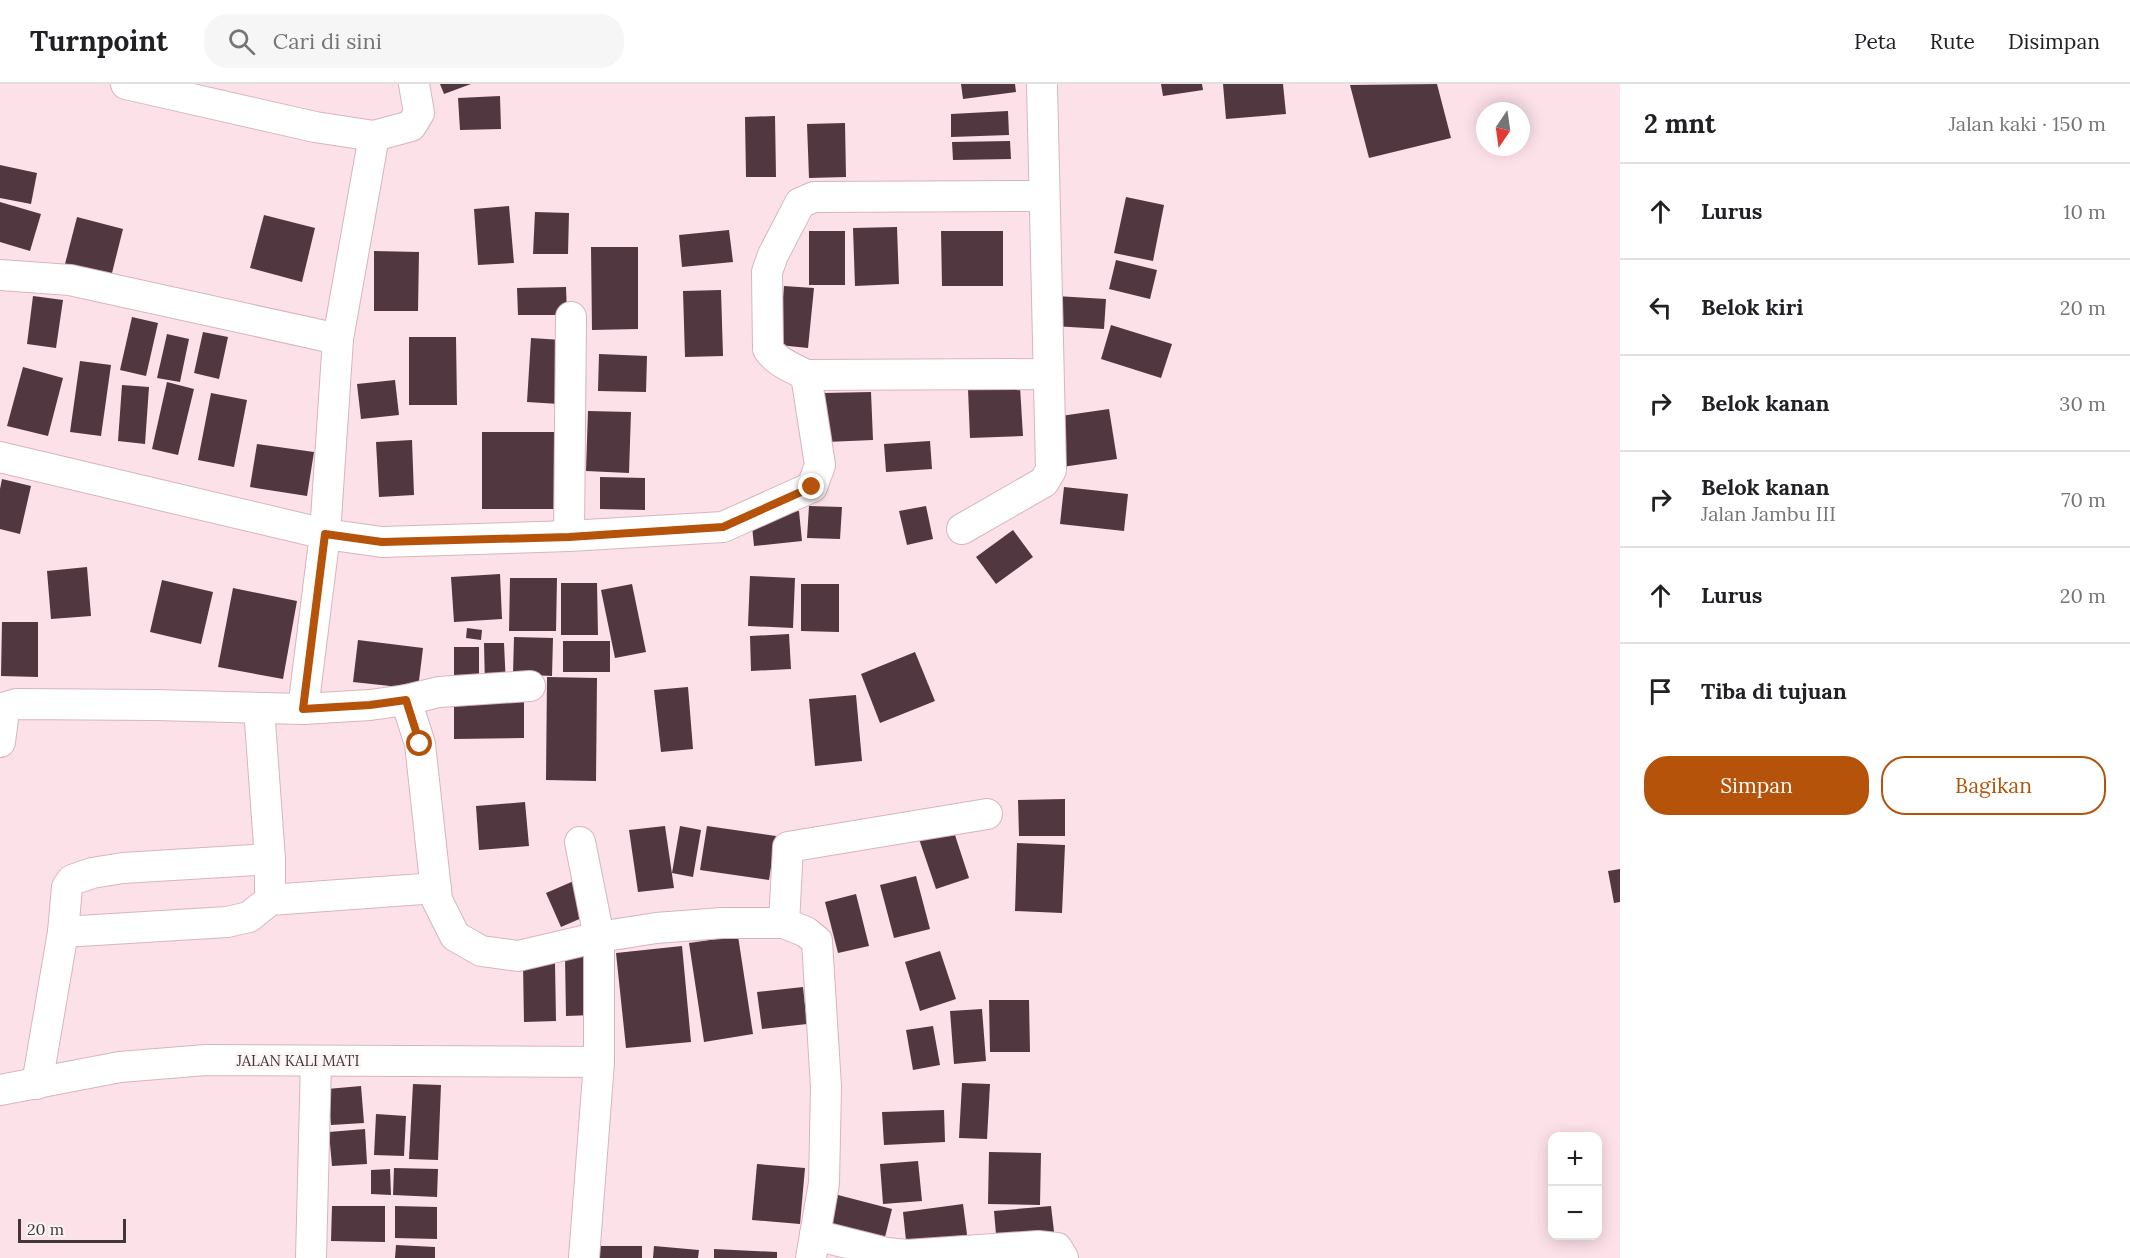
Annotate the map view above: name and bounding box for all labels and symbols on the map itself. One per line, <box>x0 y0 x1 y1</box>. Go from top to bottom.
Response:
north arrow <box>1476 102 1530 156</box>
route end <box>798 473 824 499</box>
route start <box>406 730 432 756</box>
street label: JALAN KALI MATI <box>236 1051 359 1070</box>
scale bar <box>18 1216 126 1244</box>

